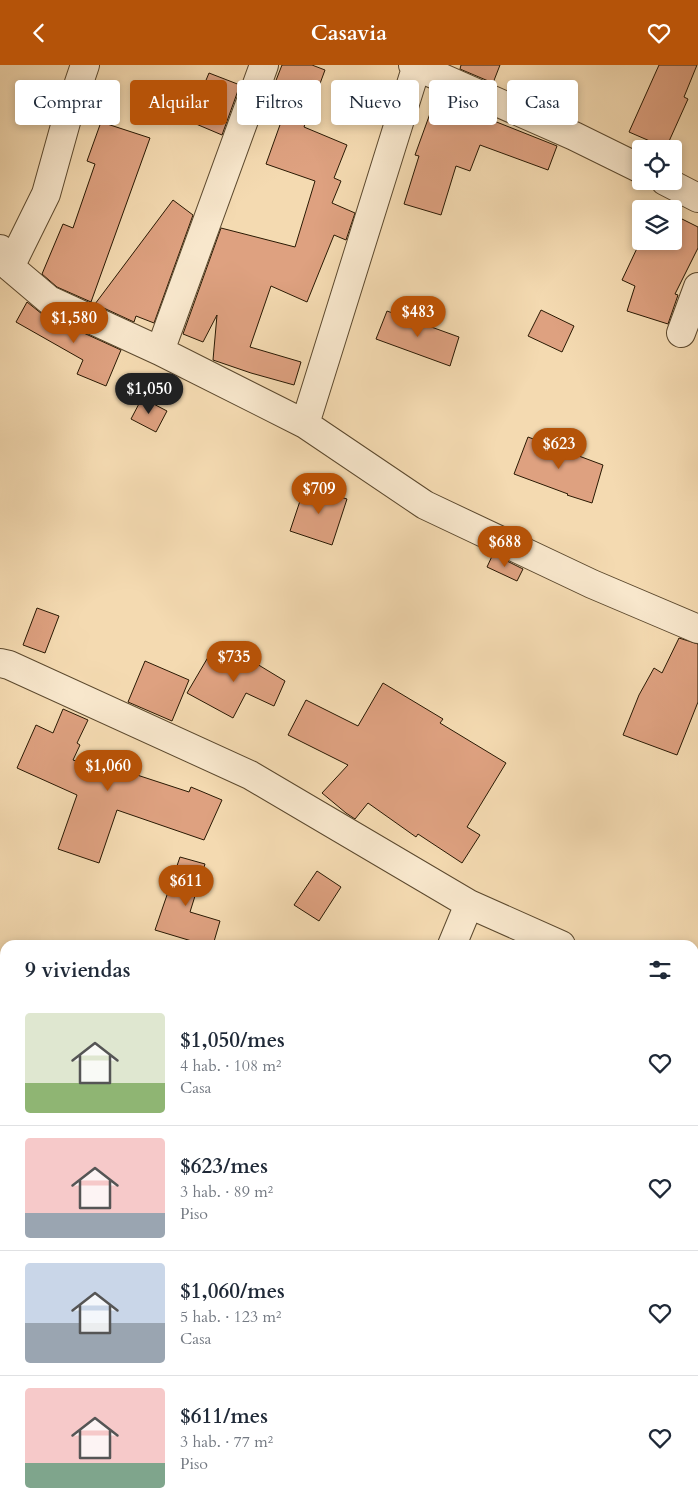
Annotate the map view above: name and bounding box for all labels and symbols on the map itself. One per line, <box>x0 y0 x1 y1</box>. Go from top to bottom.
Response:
pin: $483 <box>388 295 448 338</box>
pin: $1,580 <box>33 301 115 344</box>
pin: $1,050 <box>108 373 190 415</box>
pin: $623 <box>529 427 589 470</box>
pin: $709 <box>289 473 349 515</box>
pin: $688 <box>475 525 535 568</box>
pin: $735 <box>204 641 264 683</box>
pin: $1,060 <box>67 749 149 792</box>
pin: $611 <box>156 865 216 907</box>

